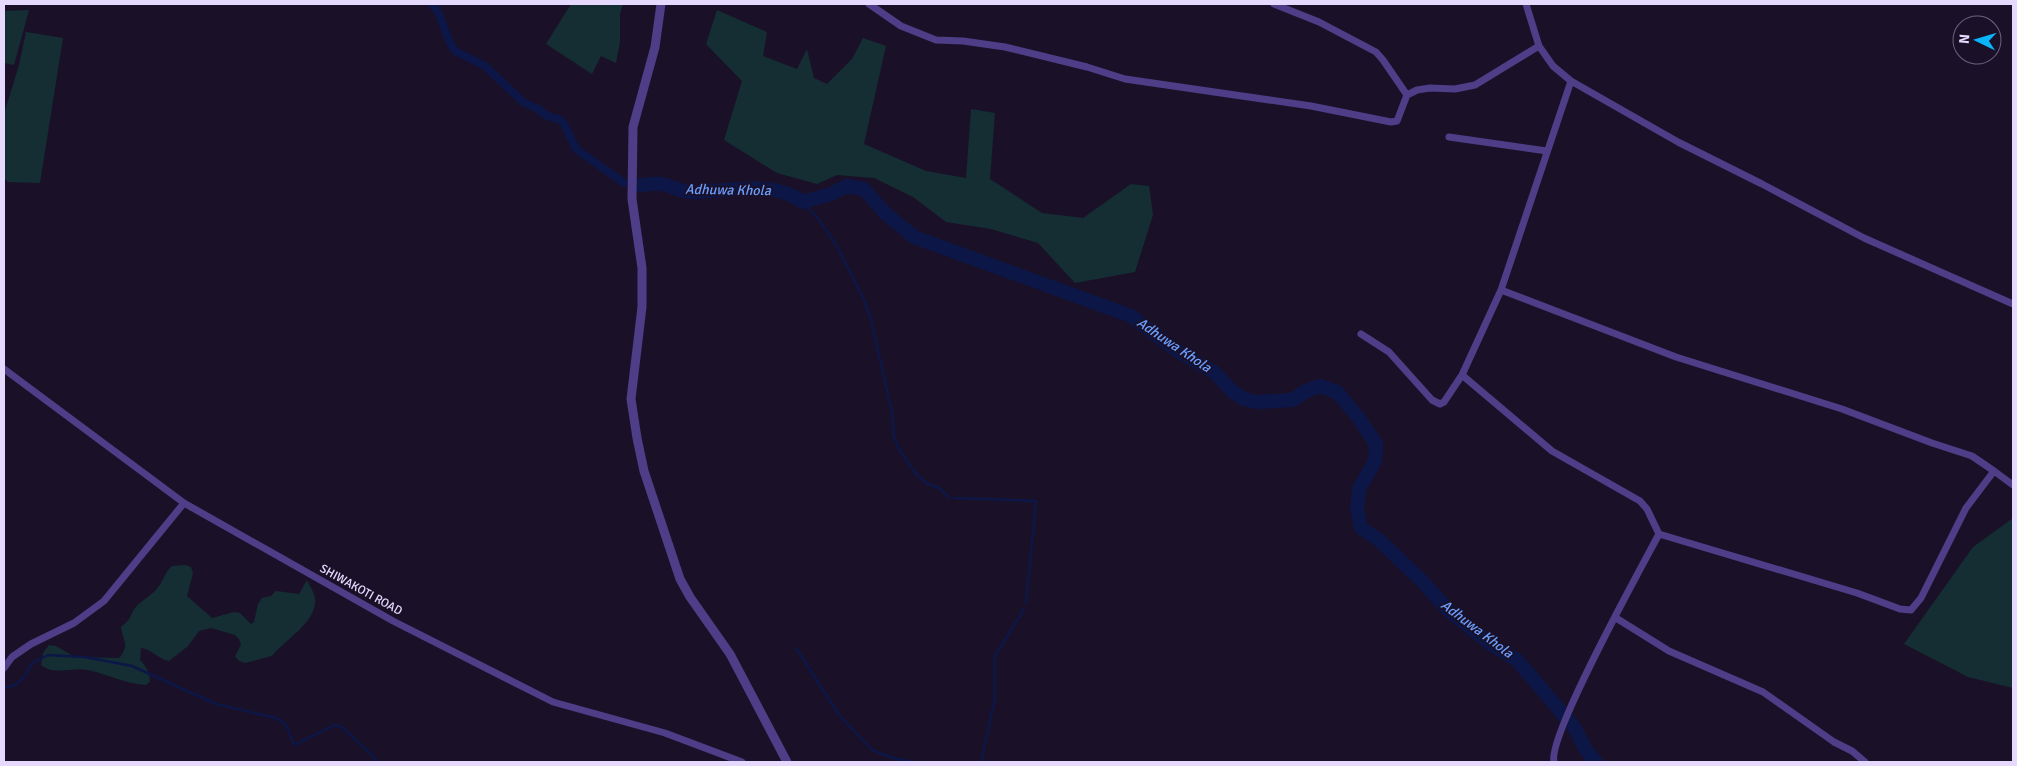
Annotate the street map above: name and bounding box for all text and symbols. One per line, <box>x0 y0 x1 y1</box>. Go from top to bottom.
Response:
north arrow <box>1952 15 2002 65</box>
text: N <box>1956 33 1973 45</box>
water label: Adhuwa Khola <box>685 181 772 199</box>
water label: Adhuwa Khola <box>1134 314 1215 377</box>
street label: SHIWAKOTI ROAD <box>317 561 405 619</box>
water label: Adhuwa Khola <box>1438 596 1517 662</box>

